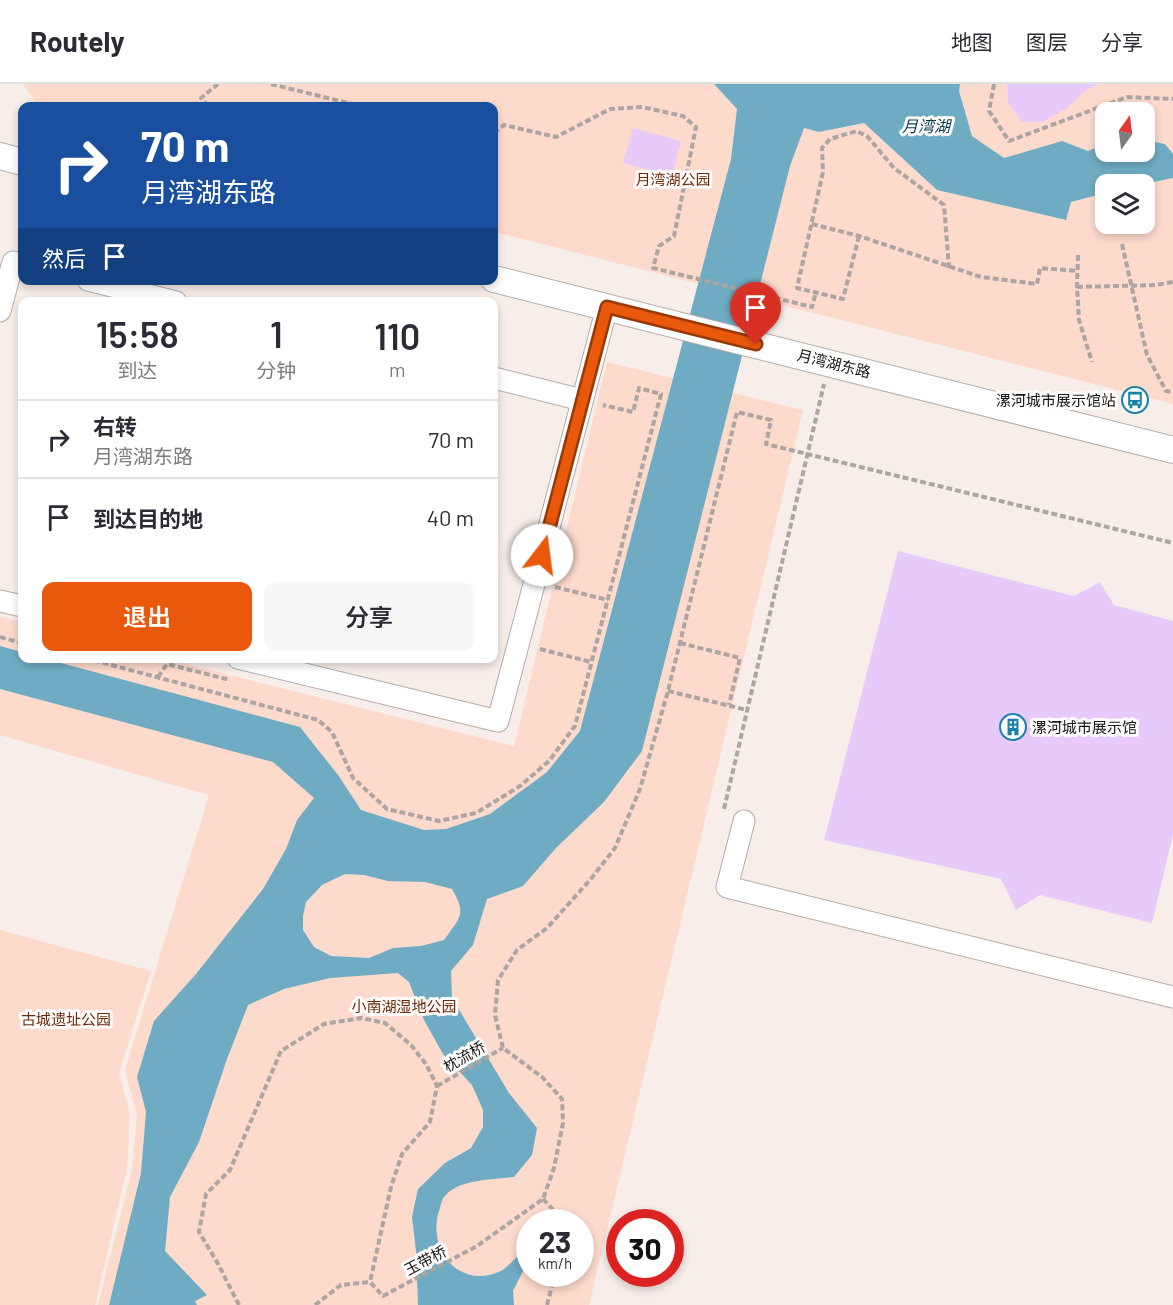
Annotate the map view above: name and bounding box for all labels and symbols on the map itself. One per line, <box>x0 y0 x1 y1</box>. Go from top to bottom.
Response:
north arrow <box>1095 102 1155 162</box>
water label: 月湾湖 <box>902 116 953 135</box>
park label: 月湾湖公园 <box>635 170 711 188</box>
pin <box>730 282 781 344</box>
street label: 月湾湖东路 <box>795 345 873 381</box>
bus stop icon: 漯河城市展示馆站 <box>1120 385 1150 415</box>
place label: 漯河城市展示馆站 <box>996 391 1116 409</box>
position arrow <box>510 523 574 587</box>
building icon: 漯河城市展示馆 <box>998 712 1028 742</box>
place label: 漯河城市展示馆 <box>1032 718 1137 736</box>
park label: 小南湖湿地公园 <box>351 997 457 1015</box>
park label: 古城遗址公园 <box>21 1010 111 1028</box>
street label: 枕流桥 <box>440 1037 488 1075</box>
speed limit sign: 30 <box>606 1209 684 1287</box>
street label: 玉带桥 <box>401 1241 449 1279</box>

